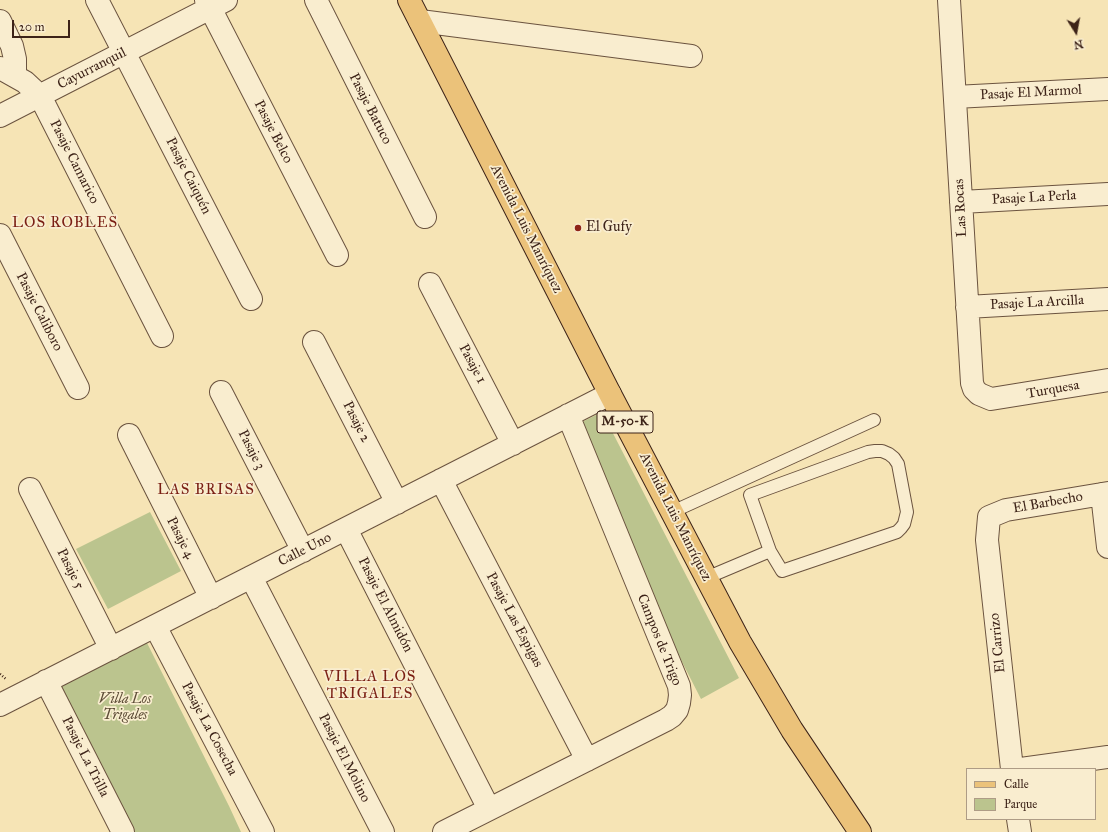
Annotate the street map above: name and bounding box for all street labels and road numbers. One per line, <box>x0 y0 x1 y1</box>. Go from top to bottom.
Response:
street label: Cayurranquil <box>55 44 129 94</box>
street label: Pasaje Batuco <box>345 71 395 147</box>
street label: Pasaje El Marmol <box>980 82 1082 104</box>
street label: Pasaje Belco <box>250 98 296 166</box>
street label: Pasaje Camarico <box>46 117 102 207</box>
street label: Pasaje Caiquén <box>162 135 214 217</box>
street label: Avenida Luis Manríquez <box>486 162 566 296</box>
street label: Las Rocas <box>951 179 971 237</box>
street label: Pasaje La Perla <box>991 187 1077 209</box>
street label: Pasaje Caliboro <box>12 270 66 354</box>
street label: Pasaje La Arcilla <box>990 292 1084 314</box>
street label: Pasaje 1 <box>455 341 489 387</box>
street label: Turquesa <box>1025 377 1081 403</box>
street label: Pasaje 2 <box>339 399 373 445</box>
road number: M-50-K <box>597 411 653 433</box>
street label: Pasaje 3 <box>234 427 268 473</box>
street label: Avenida Luis Manríquez <box>635 450 715 584</box>
street label: El Barbecho <box>1012 489 1084 517</box>
street label: Pasaje 4 <box>162 514 198 562</box>
street label: Calle Uno <box>276 530 334 570</box>
street label: Pasaje 5 <box>53 546 87 592</box>
street label: Pasaje El Almidón <box>354 555 416 655</box>
street label: Pasaje Las Espigas <box>482 570 546 670</box>
street label: Campos de Trigo <box>633 592 685 688</box>
street label: El Carrizo <box>986 612 1010 674</box>
street label: Pasaje La Cosecha <box>177 679 241 779</box>
street label: Pasaje El Molino <box>314 711 374 805</box>
street label: Pasaje La Trilla <box>58 714 112 800</box>

